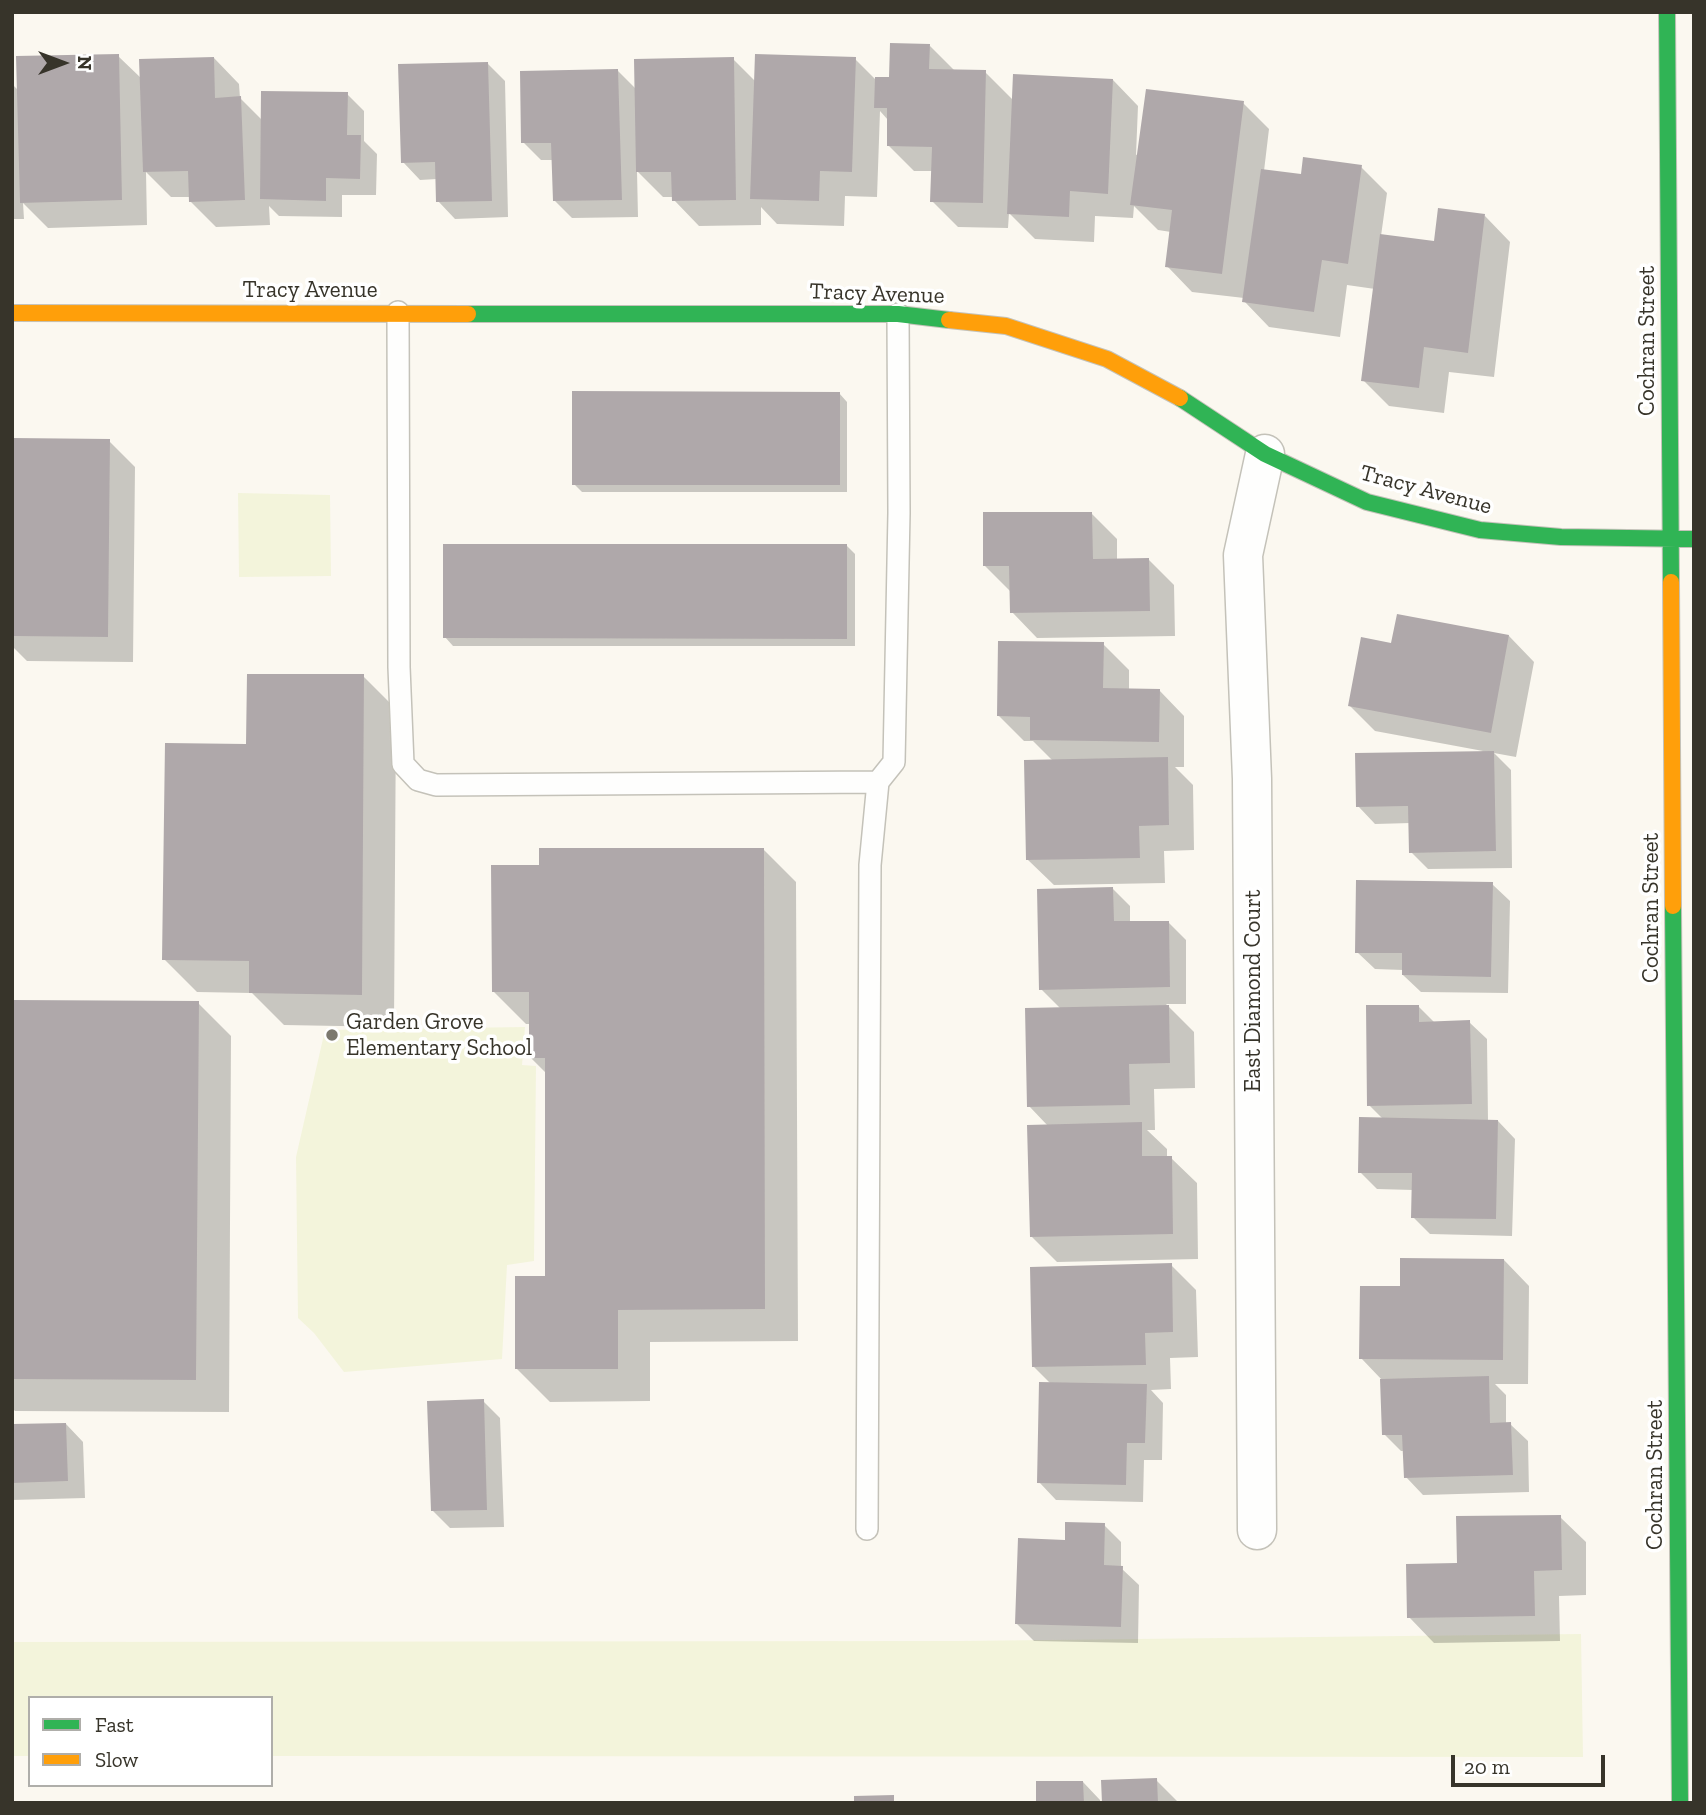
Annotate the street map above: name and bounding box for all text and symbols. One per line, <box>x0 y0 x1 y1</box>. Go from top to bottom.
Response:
north arrow <box>28 28 98 98</box>
text: N <box>73 56 96 70</box>
street label: Cochran Street <box>1633 266 1661 416</box>
street label: Tracy Avenue <box>242 276 378 304</box>
street label: Tracy Avenue <box>809 278 945 310</box>
street label: Tracy Avenue <box>1357 459 1495 521</box>
street label: Cochran Street <box>1637 833 1665 983</box>
street label: East Diamond Court <box>1239 890 1267 1092</box>
place label: Garden Grove Elementary School <box>346 1008 532 1062</box>
marker: Garden Grove Elementary School <box>324 1027 340 1043</box>
street label: Cochran Street <box>1641 1400 1669 1550</box>
legend <box>28 1696 273 1787</box>
text: Fast <box>95 1712 134 1737</box>
scale bar <box>1454 1742 1608 1786</box>
text: Slow <box>95 1747 138 1772</box>
text: 20 m <box>1464 1754 1510 1779</box>

